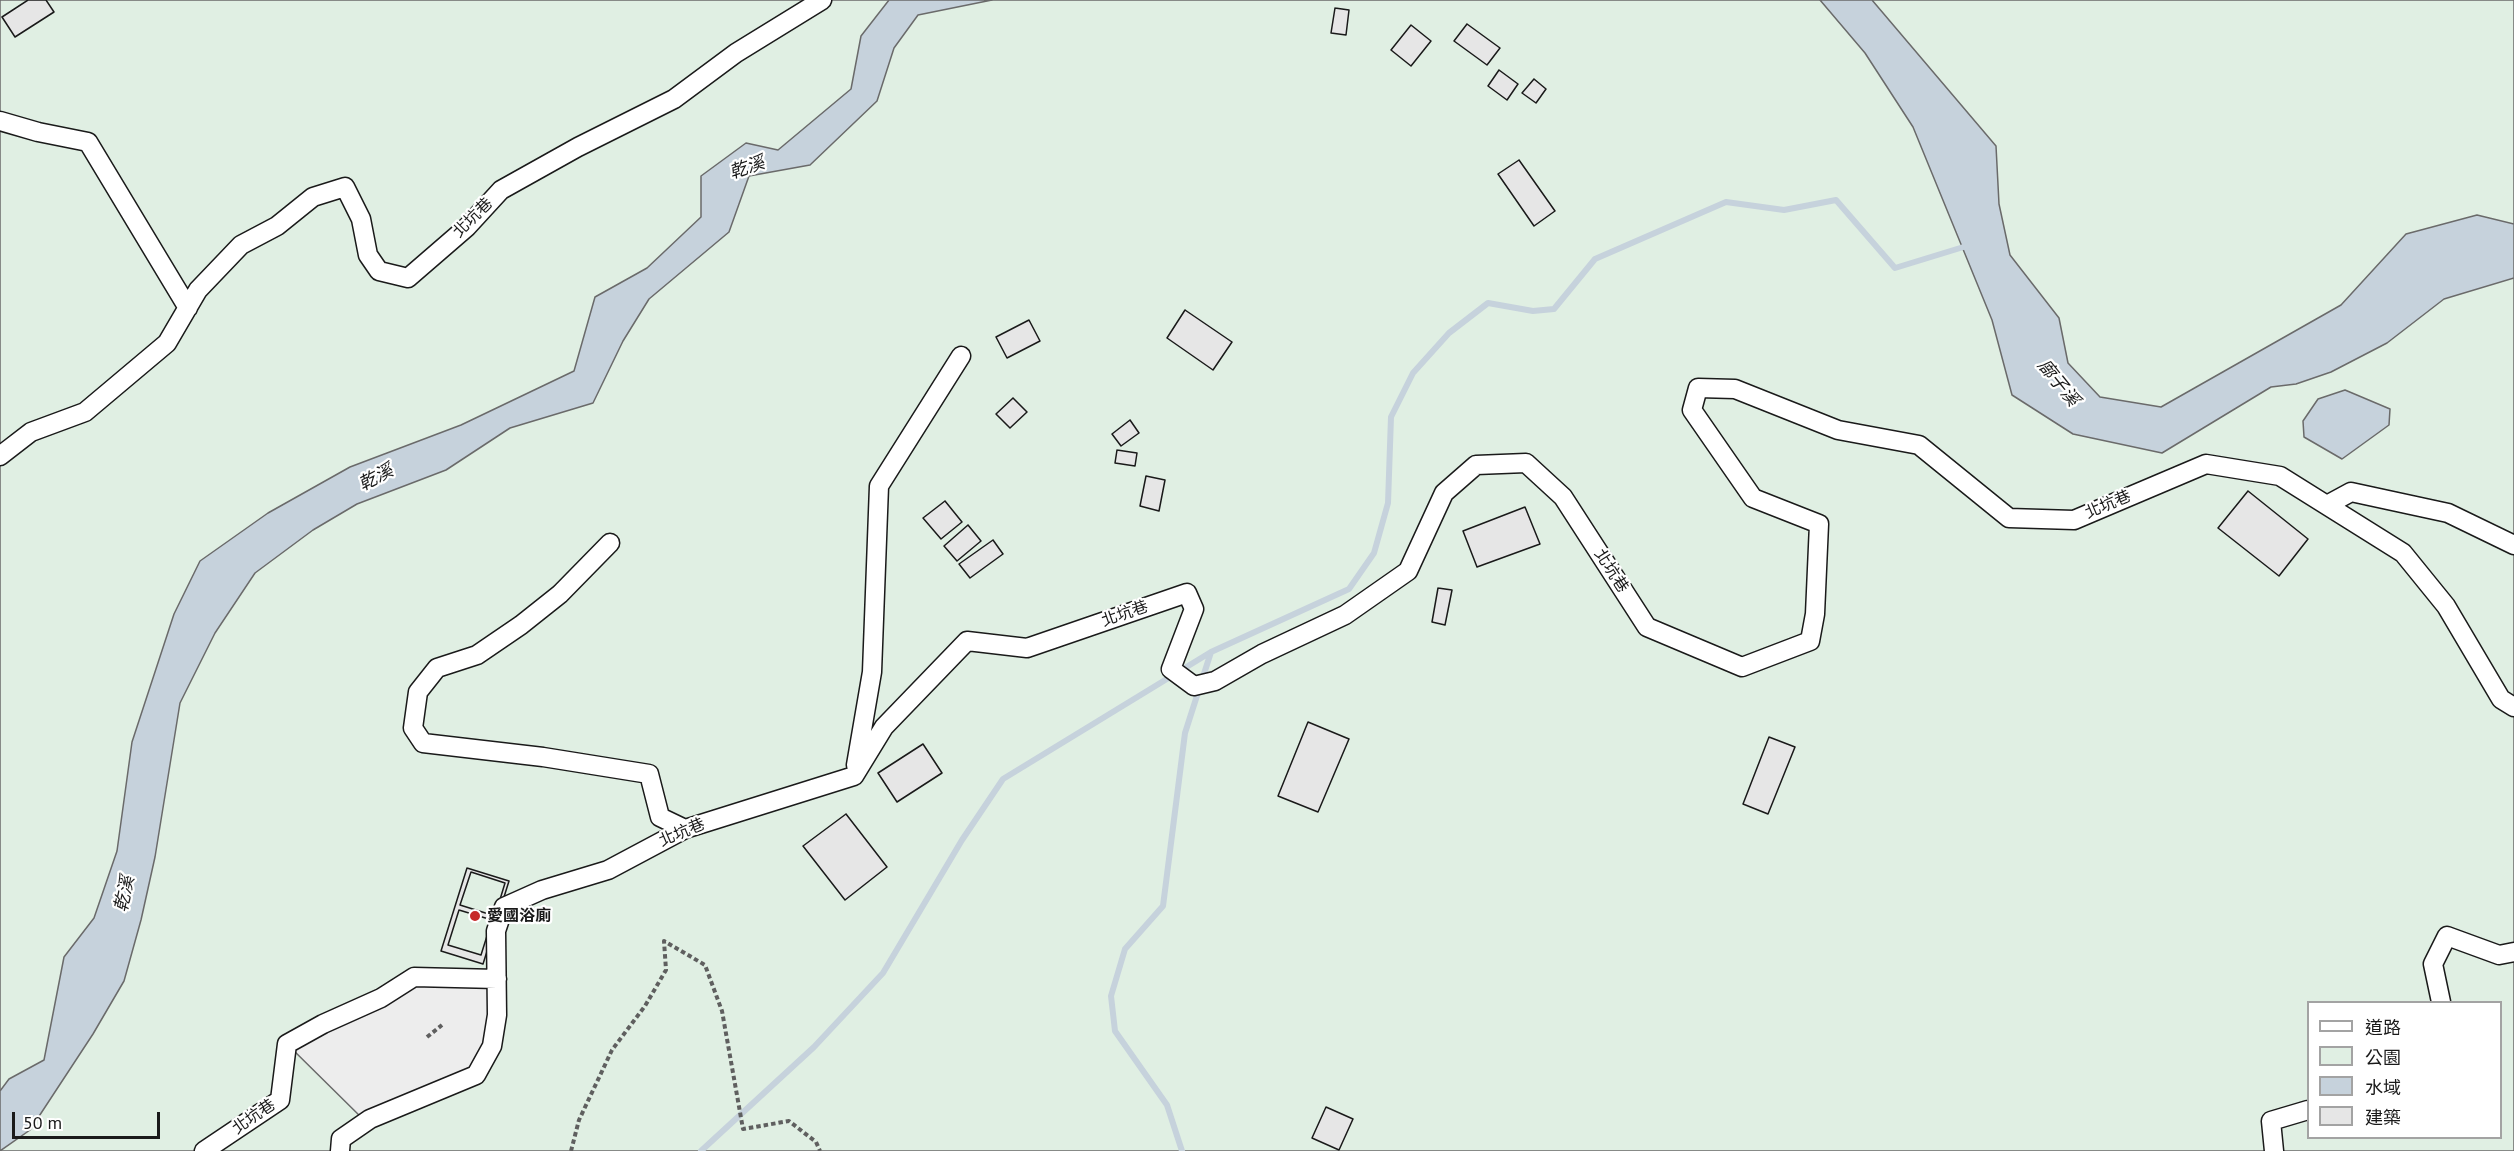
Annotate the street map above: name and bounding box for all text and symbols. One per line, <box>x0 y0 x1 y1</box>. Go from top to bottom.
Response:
water label: 乾溪 <box>726 152 768 184</box>
street label: 北坑巷 <box>449 194 497 242</box>
water label: 廍子溪 <box>2033 355 2083 411</box>
water label: 乾溪 <box>355 460 397 496</box>
street label: 北坑巷 <box>2082 487 2134 523</box>
street label: 北坑巷 <box>1590 546 1632 596</box>
street label: 北坑巷 <box>1099 597 1151 631</box>
street label: 北坑巷 <box>656 815 708 851</box>
water label: 乾溪 <box>111 874 139 914</box>
place label: 愛國浴廁 <box>487 906 551 926</box>
marker: 愛國浴廁 <box>468 909 482 923</box>
legend <box>2307 1001 2502 1139</box>
text: 道路 <box>2365 1016 2401 1039</box>
text: 公園 <box>2365 1046 2401 1069</box>
text: 水域 <box>2365 1076 2401 1099</box>
street label: 北坑巷 <box>229 1095 279 1139</box>
scale bar <box>15 1100 164 1138</box>
text: 建築 <box>2365 1106 2401 1129</box>
text: 50 m <box>23 1111 62 1134</box>

